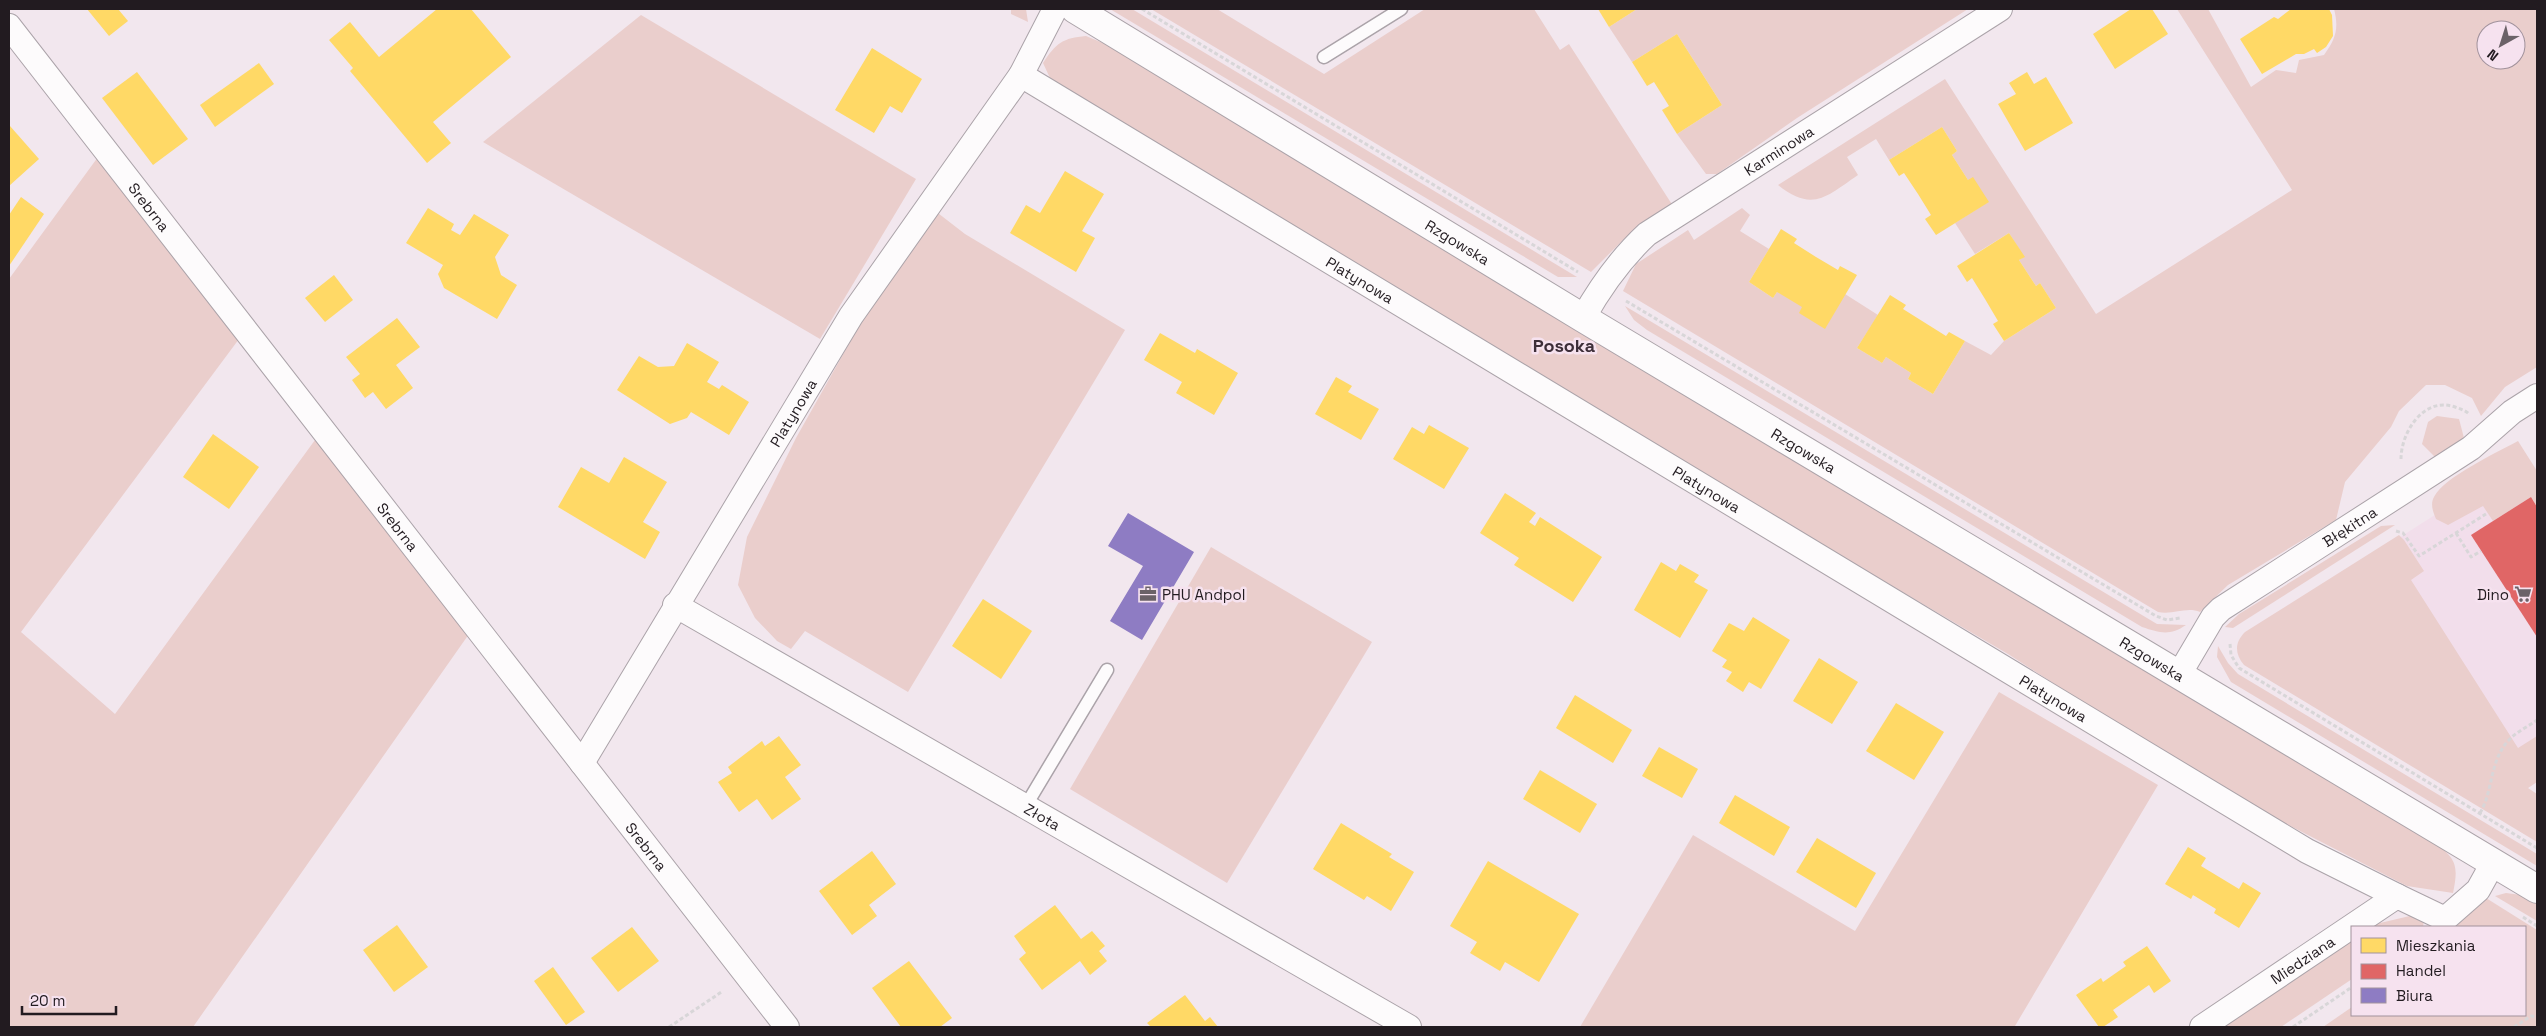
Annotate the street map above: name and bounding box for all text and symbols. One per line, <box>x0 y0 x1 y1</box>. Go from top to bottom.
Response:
north arrow <box>2476 20 2526 70</box>
text: N <box>2484 45 2502 65</box>
street label: Karminowa <box>1740 121 1817 179</box>
street label: Srebrna <box>125 179 175 235</box>
street label: Rzgowska <box>1422 215 1494 269</box>
street label: Platynowa <box>1323 252 1398 307</box>
district label: Posoka <box>1533 334 1596 357</box>
street label: Platynowa <box>765 375 821 450</box>
street label: Rzgowska <box>1768 424 1840 477</box>
street label: Platynowa <box>1669 461 1744 517</box>
street label: Srebrna <box>373 498 423 555</box>
street label: Błękitna <box>2319 502 2380 551</box>
office icon: PHU Andpol <box>1138 584 1158 604</box>
supermarket icon: Dino <box>2513 584 2533 604</box>
place label: PHU Andpol <box>1162 585 1245 604</box>
place label: Dino <box>2477 585 2509 604</box>
street label: Rzgowska <box>2116 632 2188 686</box>
street label: Platynowa <box>2016 670 2091 726</box>
street label: Złota <box>1021 798 1064 834</box>
street label: Srebrna <box>622 818 672 875</box>
legend <box>2351 926 2526 1016</box>
street label: Miedziana <box>2267 931 2338 988</box>
text: Mieszkania <box>2396 936 2476 955</box>
text: Handel <box>2396 961 2446 980</box>
scale bar <box>22 984 116 1016</box>
text: Biura <box>2396 986 2433 1005</box>
text: 20 m <box>30 991 65 1010</box>

